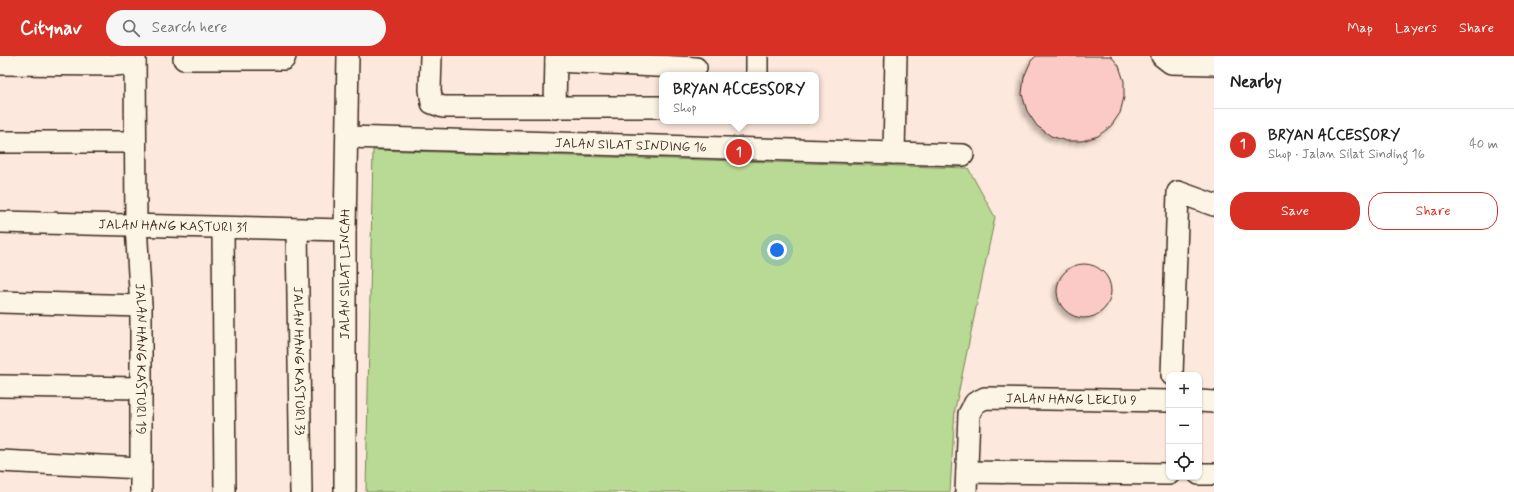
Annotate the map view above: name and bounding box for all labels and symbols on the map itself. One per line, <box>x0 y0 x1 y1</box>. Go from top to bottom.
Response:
street label: JALAN SILAT SINDING 16 <box>555 135 707 156</box>
pin: 1 <box>726 137 752 167</box>
street label: JALAN SILAT LINCAH <box>336 208 354 339</box>
street label: JALAN HANG KASTURI 31 <box>98 216 248 236</box>
your location <box>767 240 787 260</box>
street label: JALAN HANG KASTURI 19 <box>131 283 150 434</box>
street label: JALAN HANG KASTURI 33 <box>289 286 309 436</box>
street label: JALAN HANG LEKIU 9 <box>1006 390 1137 409</box>

